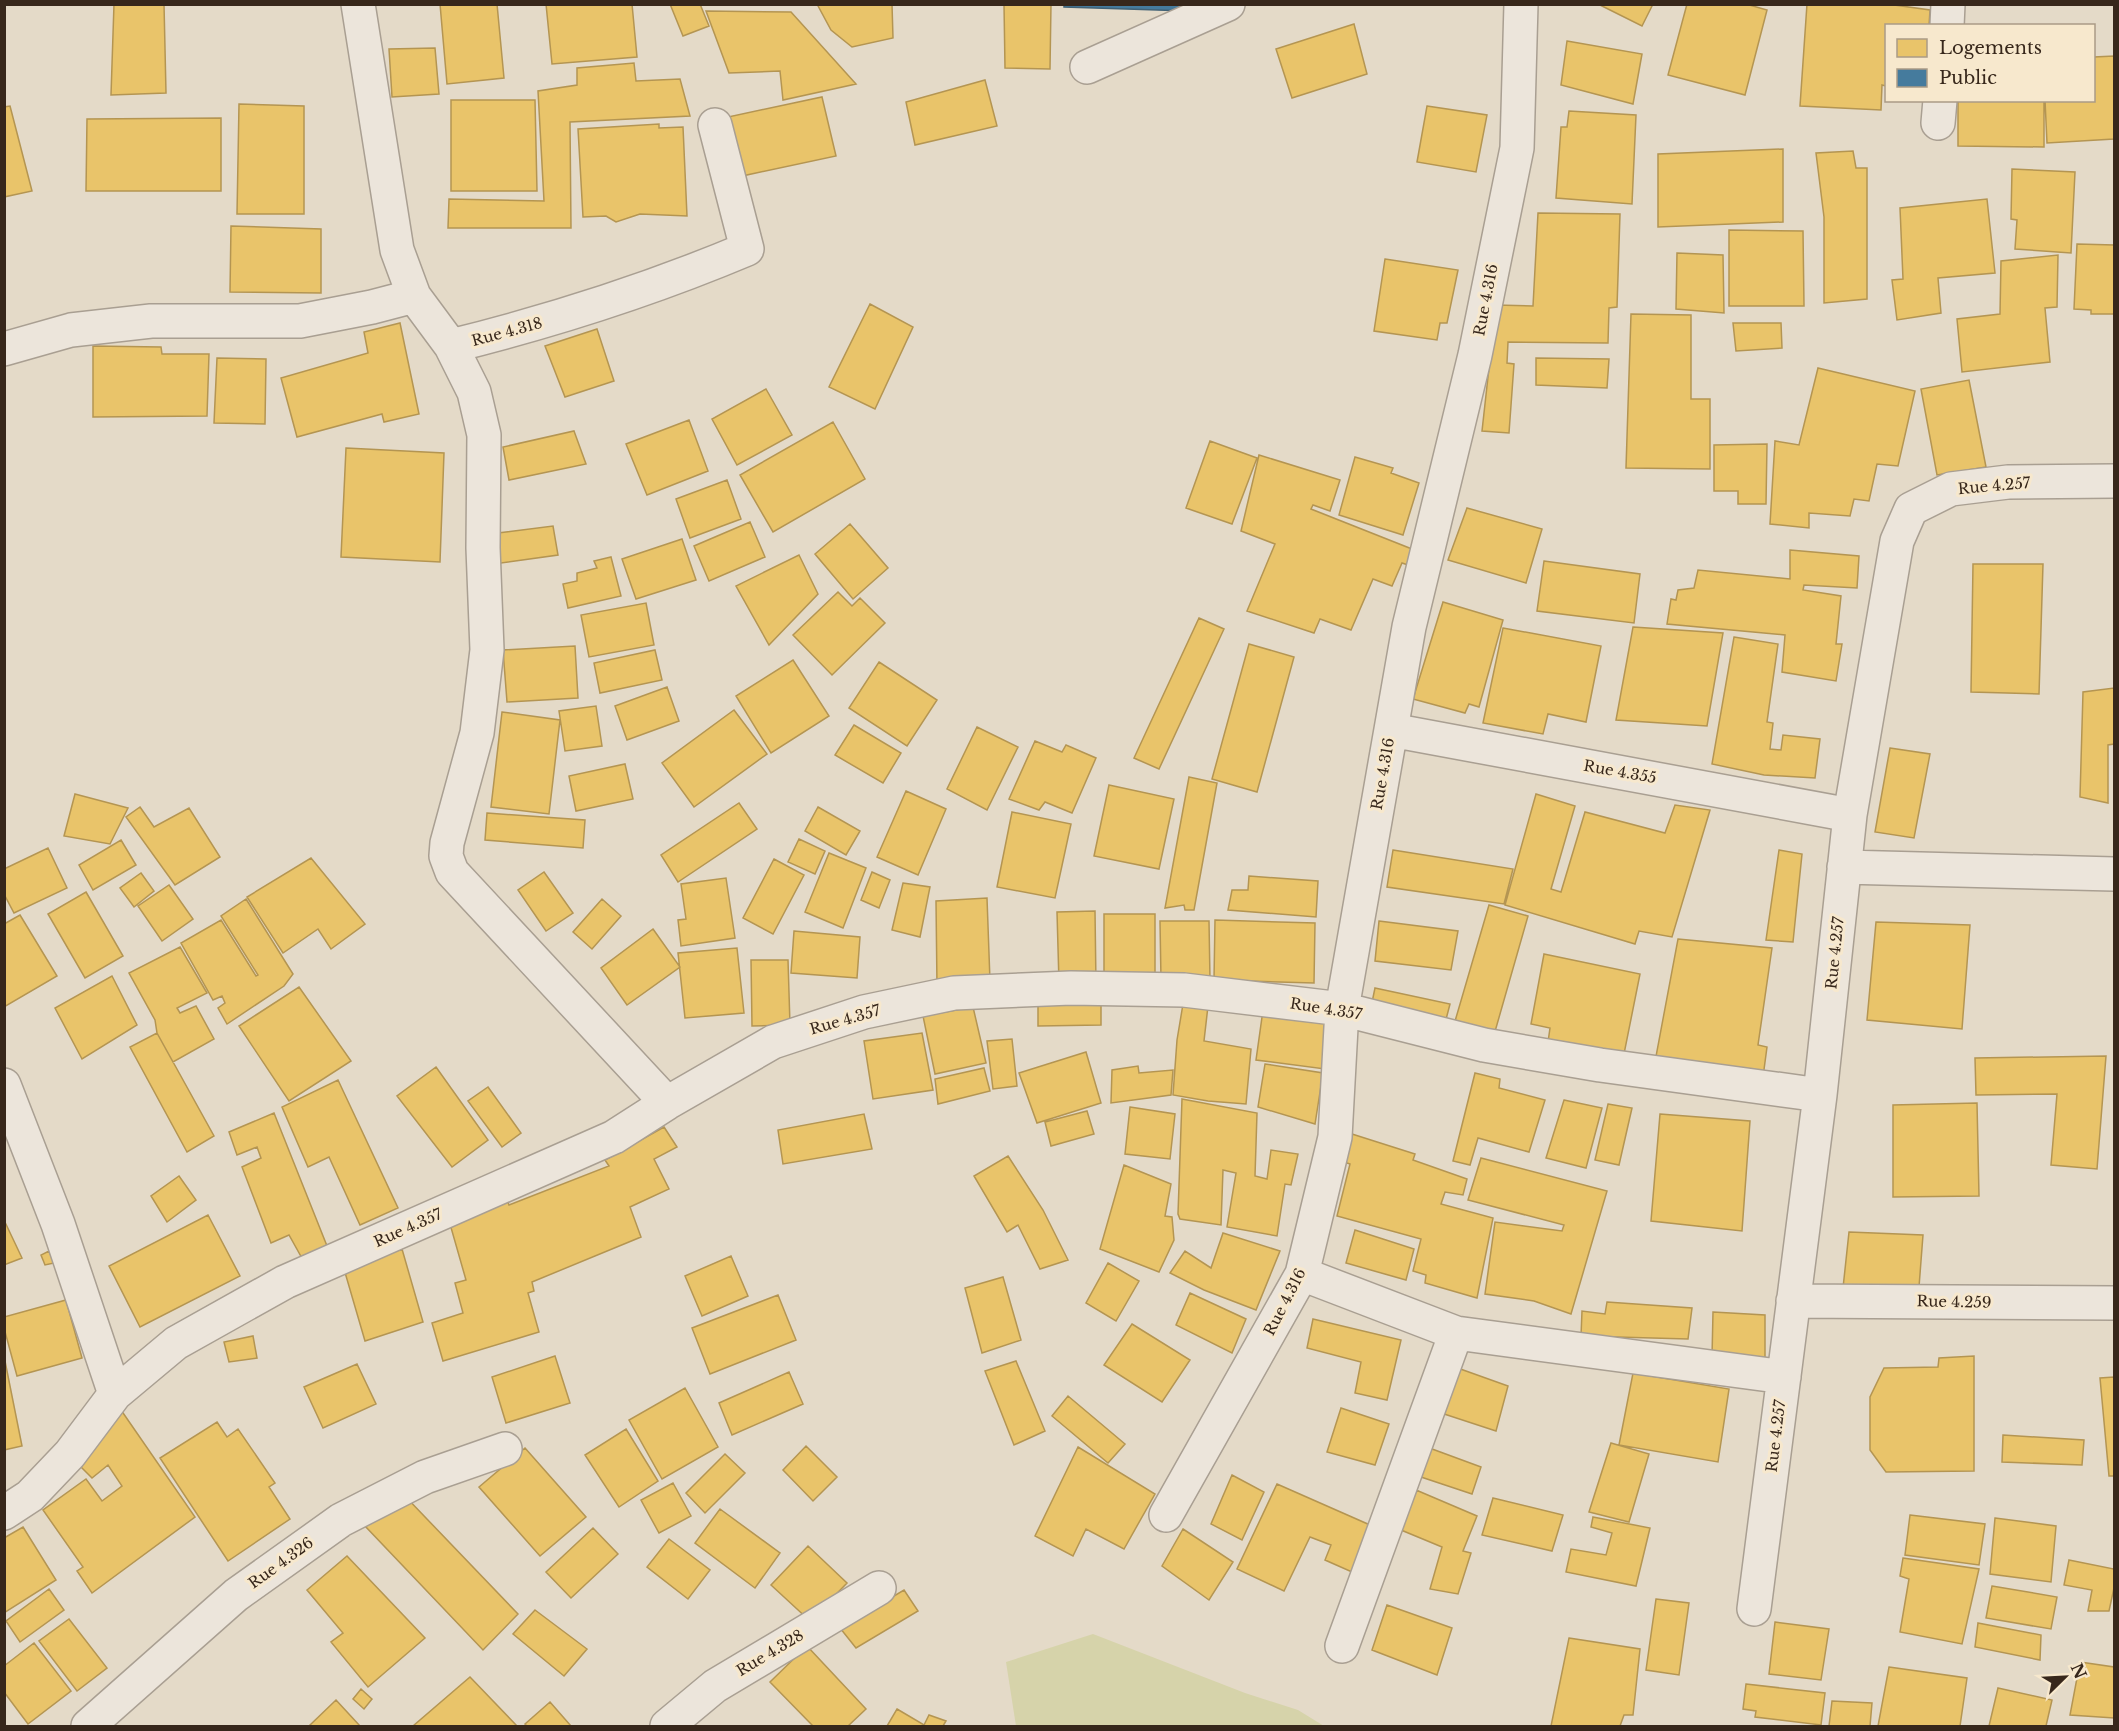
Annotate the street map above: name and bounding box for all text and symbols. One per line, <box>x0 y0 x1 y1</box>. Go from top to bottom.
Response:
legend <box>1885 24 2095 102</box>
text: Logements <box>1939 37 2042 59</box>
text: Public <box>1939 67 1997 89</box>
street label: Rue 4.316 <box>1469 262 1502 338</box>
street label: Rue 4.318 <box>469 313 544 350</box>
street label: Rue 4.257 <box>1957 473 2032 498</box>
street label: Rue 4.316 <box>1367 736 1398 812</box>
street label: Rue 4.355 <box>1582 756 1658 787</box>
street label: Rue 4.257 <box>1821 915 1848 990</box>
street label: Rue 4.357 <box>1289 993 1364 1024</box>
street label: Rue 4.357 <box>807 1000 883 1039</box>
street label: Rue 4.357 <box>371 1204 445 1251</box>
street label: Rue 4.316 <box>1259 1265 1310 1339</box>
street label: Rue 4.259 <box>1916 1291 1992 1312</box>
street label: Rue 4.257 <box>1762 1398 1789 1473</box>
street label: Rue 4.326 <box>245 1533 317 1593</box>
street label: Rue 4.328 <box>733 1625 807 1680</box>
north arrow <box>2035 1647 2095 1707</box>
text: N <box>2067 1660 2091 1682</box>

